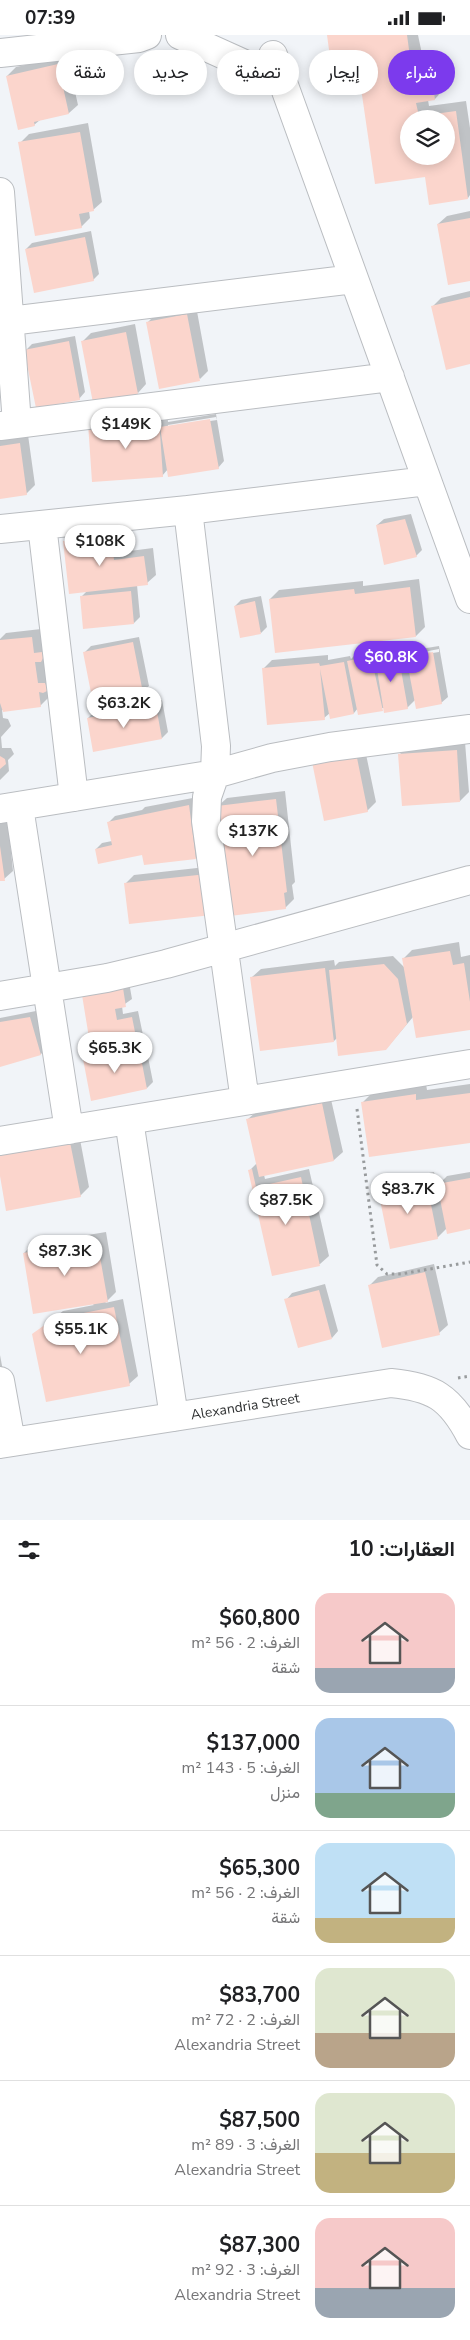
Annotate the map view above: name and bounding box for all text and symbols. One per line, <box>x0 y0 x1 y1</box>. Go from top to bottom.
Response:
text: 07:39 <box>25 5 75 31</box>
chip: شقة <box>56 50 124 95</box>
chip: جديد <box>134 50 207 95</box>
chip: تصفية <box>217 50 299 95</box>
chip: إيجار <box>309 50 378 95</box>
chip: شراء <box>388 50 455 95</box>
map controls <box>400 110 455 165</box>
button: layers <box>400 110 455 165</box>
pin: $149K <box>91 407 161 450</box>
text: $149K <box>101 413 151 435</box>
pin: $108K <box>65 525 135 567</box>
text: $108K <box>75 530 125 552</box>
pin: $60.8K <box>350 641 432 683</box>
text: $60.8K <box>365 646 418 668</box>
pin: $63.2K <box>83 687 165 729</box>
text: $63.2K <box>98 692 151 714</box>
pin: $137K <box>218 815 288 857</box>
text: $137K <box>228 820 278 842</box>
pin: $65.3K <box>74 1031 156 1074</box>
text: $65.3K <box>89 1037 142 1059</box>
pin: $83.7K <box>367 1173 449 1215</box>
text: $83.7K <box>382 1178 435 1200</box>
pin: $87.5K <box>245 1183 327 1226</box>
text: $87.5K <box>260 1189 313 1211</box>
pin: $87.3K <box>24 1235 106 1277</box>
text: $87.3K <box>39 1240 92 1262</box>
pin: $55.1K <box>40 1313 122 1355</box>
text: $55.1K <box>55 1318 108 1340</box>
street label: Alexandria Street <box>189 1388 301 1424</box>
text: العقارات: 10 <box>349 1535 455 1563</box>
icon: filters <box>15 1536 43 1564</box>
text: $60,800 <box>219 1604 300 1632</box>
icon: home <box>355 1613 415 1673</box>
text: الغرف: 2 · 56 m² <box>191 1632 300 1654</box>
text: شقة <box>271 1657 300 1679</box>
text: $137,000 <box>207 1729 300 1757</box>
icon: home <box>355 1738 415 1798</box>
text: الغرف: 5 · 143 m² <box>182 1757 300 1779</box>
text: منزل <box>270 1782 300 1804</box>
text: $65,300 <box>219 1854 300 1882</box>
icon: home <box>355 1863 415 1923</box>
text: الغرف: 2 · 56 m² <box>191 1882 300 1904</box>
text: شقة <box>271 1907 300 1929</box>
text: $83,700 <box>219 1981 300 2009</box>
icon: home <box>355 1988 415 2048</box>
text: الغرف: 2 · 72 m² <box>191 2009 300 2031</box>
text: Alexandria Street <box>174 2034 300 2056</box>
text: $87,500 <box>219 2106 300 2134</box>
icon: home <box>355 2113 415 2173</box>
text: الغرف: 3 · 89 m² <box>191 2134 300 2156</box>
text: Alexandria Street <box>174 2159 300 2181</box>
text: $87,300 <box>219 2231 300 2259</box>
icon: home <box>355 2238 415 2298</box>
text: الغرف: 3 · 92 m² <box>191 2259 300 2281</box>
text: Alexandria Street <box>174 2284 300 2306</box>

